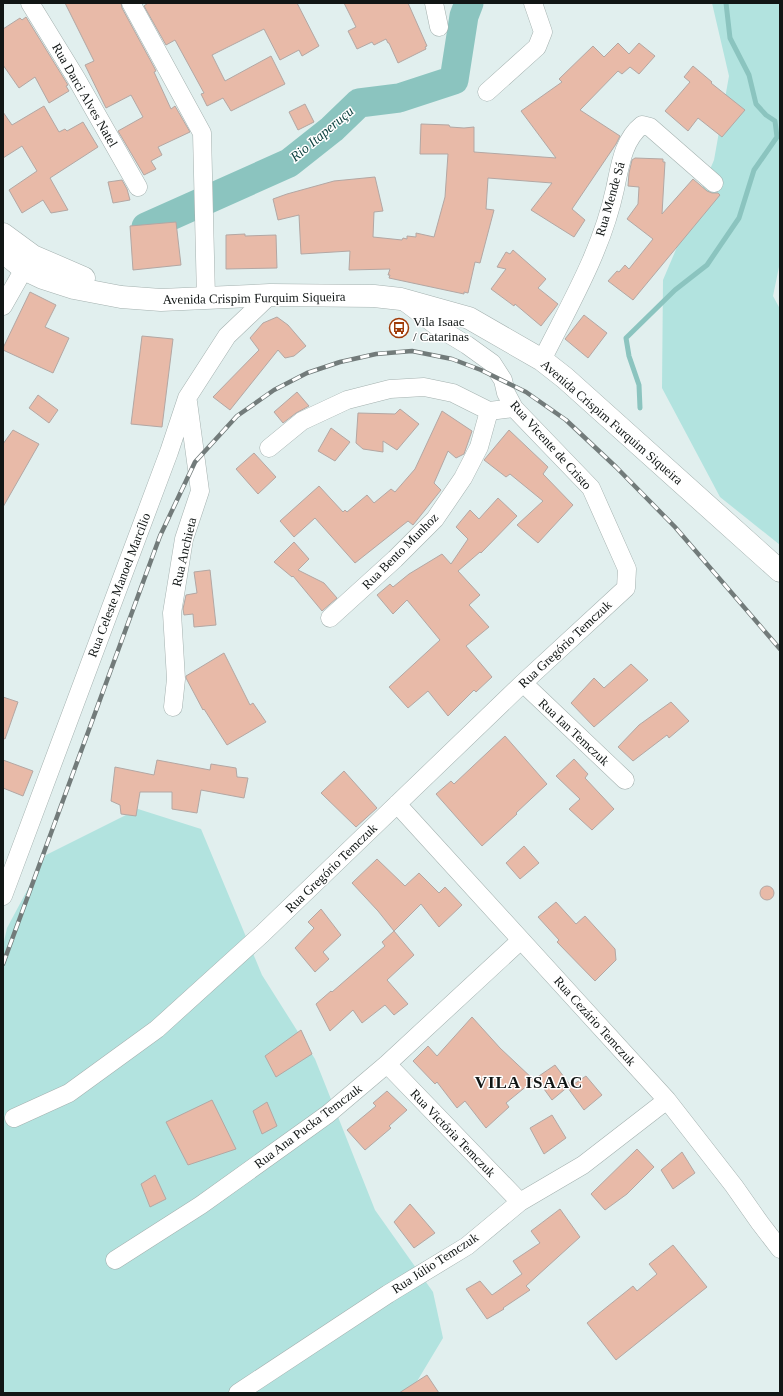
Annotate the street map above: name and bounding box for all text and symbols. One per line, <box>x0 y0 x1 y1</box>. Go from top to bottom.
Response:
street label: Rua Darci Alves Natel <box>49 40 121 150</box>
water label: Rio Itaperuçu <box>287 103 356 165</box>
street label: Rua Mende Sá <box>592 160 628 238</box>
street label: Avenida Crispim Furquim Siqueira <box>162 289 346 307</box>
place label: Vila Isaac / Catarinas <box>413 314 469 344</box>
bus stop icon: Vila Isaac / Catarinas <box>388 317 410 339</box>
street label: Avenida Crispim Furquim Siqueira <box>538 356 686 488</box>
street label: Rua Vicente de Cristo <box>507 398 595 492</box>
street label: Rua Bento Munhoz <box>359 510 441 592</box>
street label: Rua Celeste Manoel Marcílio <box>85 511 153 659</box>
street label: Rua Anchieta <box>169 516 199 588</box>
street label: Rua Gregório Temczuk <box>515 597 615 691</box>
street label: Rua Ian Temczuk <box>536 695 613 769</box>
street label: Rua Gregório Temczuk <box>282 820 380 916</box>
street label: Rua Cezário Temczuk <box>551 973 639 1069</box>
district label: VILA ISAAC <box>475 1073 583 1092</box>
street label: Rua Ana Pucka Temczuk <box>251 1080 365 1171</box>
street label: Rua Victória Temczuk <box>407 1086 499 1180</box>
street label: Rua Júlio Temczuk <box>389 1229 481 1297</box>

